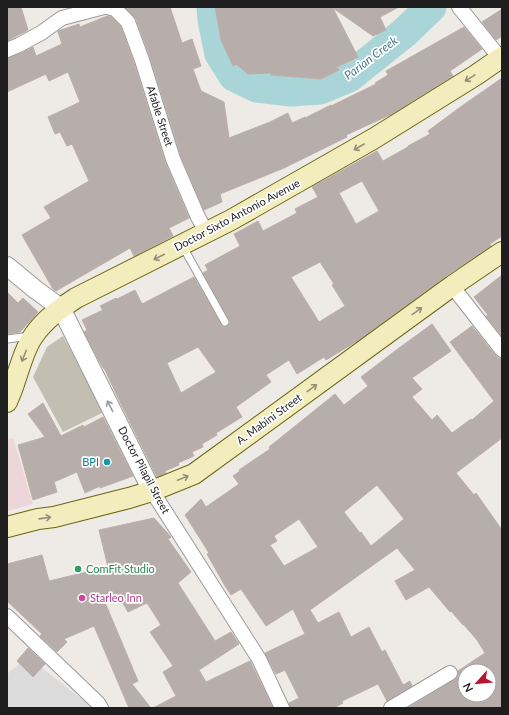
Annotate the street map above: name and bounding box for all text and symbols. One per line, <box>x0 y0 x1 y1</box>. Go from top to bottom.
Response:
water label: Parian Creek <box>341 32 401 83</box>
one-way arrow <box>464 75 476 83</box>
street label: Afable Street <box>145 84 176 148</box>
one-way arrow <box>353 144 365 151</box>
street label: Doctor Sixto Antonio Avenue <box>172 176 302 253</box>
one-way arrow <box>153 253 165 261</box>
one-way arrow <box>411 307 422 315</box>
one-way arrow <box>20 349 27 361</box>
one-way arrow <box>306 384 317 392</box>
street label: A. Mabini Street <box>233 390 304 447</box>
one-way arrow <box>106 400 113 412</box>
street label: Doctor Pilapil Street <box>116 424 173 516</box>
place label: BPI <box>82 455 99 468</box>
marker: BPI <box>102 457 112 467</box>
one-way arrow <box>177 474 189 482</box>
one-way arrow <box>38 514 51 522</box>
place label: ComFit Studio <box>86 562 155 575</box>
marker: ComFit Studio <box>73 564 83 574</box>
place label: Starleo Inn <box>90 591 142 604</box>
marker: Starleo Inn <box>77 593 87 603</box>
north arrow <box>457 663 497 703</box>
text: N <box>460 681 475 694</box>

